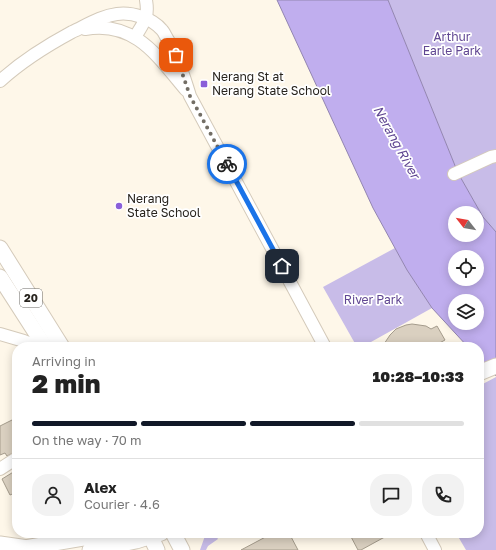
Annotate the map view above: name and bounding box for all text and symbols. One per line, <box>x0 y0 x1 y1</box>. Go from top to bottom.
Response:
park label: Arthur Earle Park <box>423 29 481 58</box>
pin <box>159 38 193 72</box>
icon: bag <box>165 44 187 66</box>
place label: Nerang St at Nerang State School <box>212 69 331 98</box>
marker: Nerang St at Nerang State School <box>199 79 209 89</box>
water label: Nerang River <box>370 103 425 183</box>
courier <box>207 144 247 184</box>
icon: bike <box>216 153 238 175</box>
place label: Nerang State School <box>127 191 201 220</box>
marker: Nerang State School <box>114 201 124 211</box>
north arrow <box>448 206 484 242</box>
map controls <box>448 206 484 330</box>
pin <box>265 249 299 283</box>
button: locate <box>448 250 484 286</box>
icon: home <box>271 255 293 277</box>
road number: 20 <box>20 289 42 307</box>
park label: River Park <box>344 292 402 307</box>
button: layers <box>448 294 484 330</box>
text: Arriving in <box>32 353 96 369</box>
text: 10:28–10:33 <box>372 367 464 385</box>
text: 2 min <box>32 368 100 399</box>
text: On the way · 70 m <box>32 432 142 448</box>
button: person <box>32 474 74 516</box>
button: chat <box>370 474 412 516</box>
button: phone <box>422 474 464 516</box>
text: Alex <box>84 478 117 496</box>
text: Courier · 4.6 <box>84 496 160 512</box>

